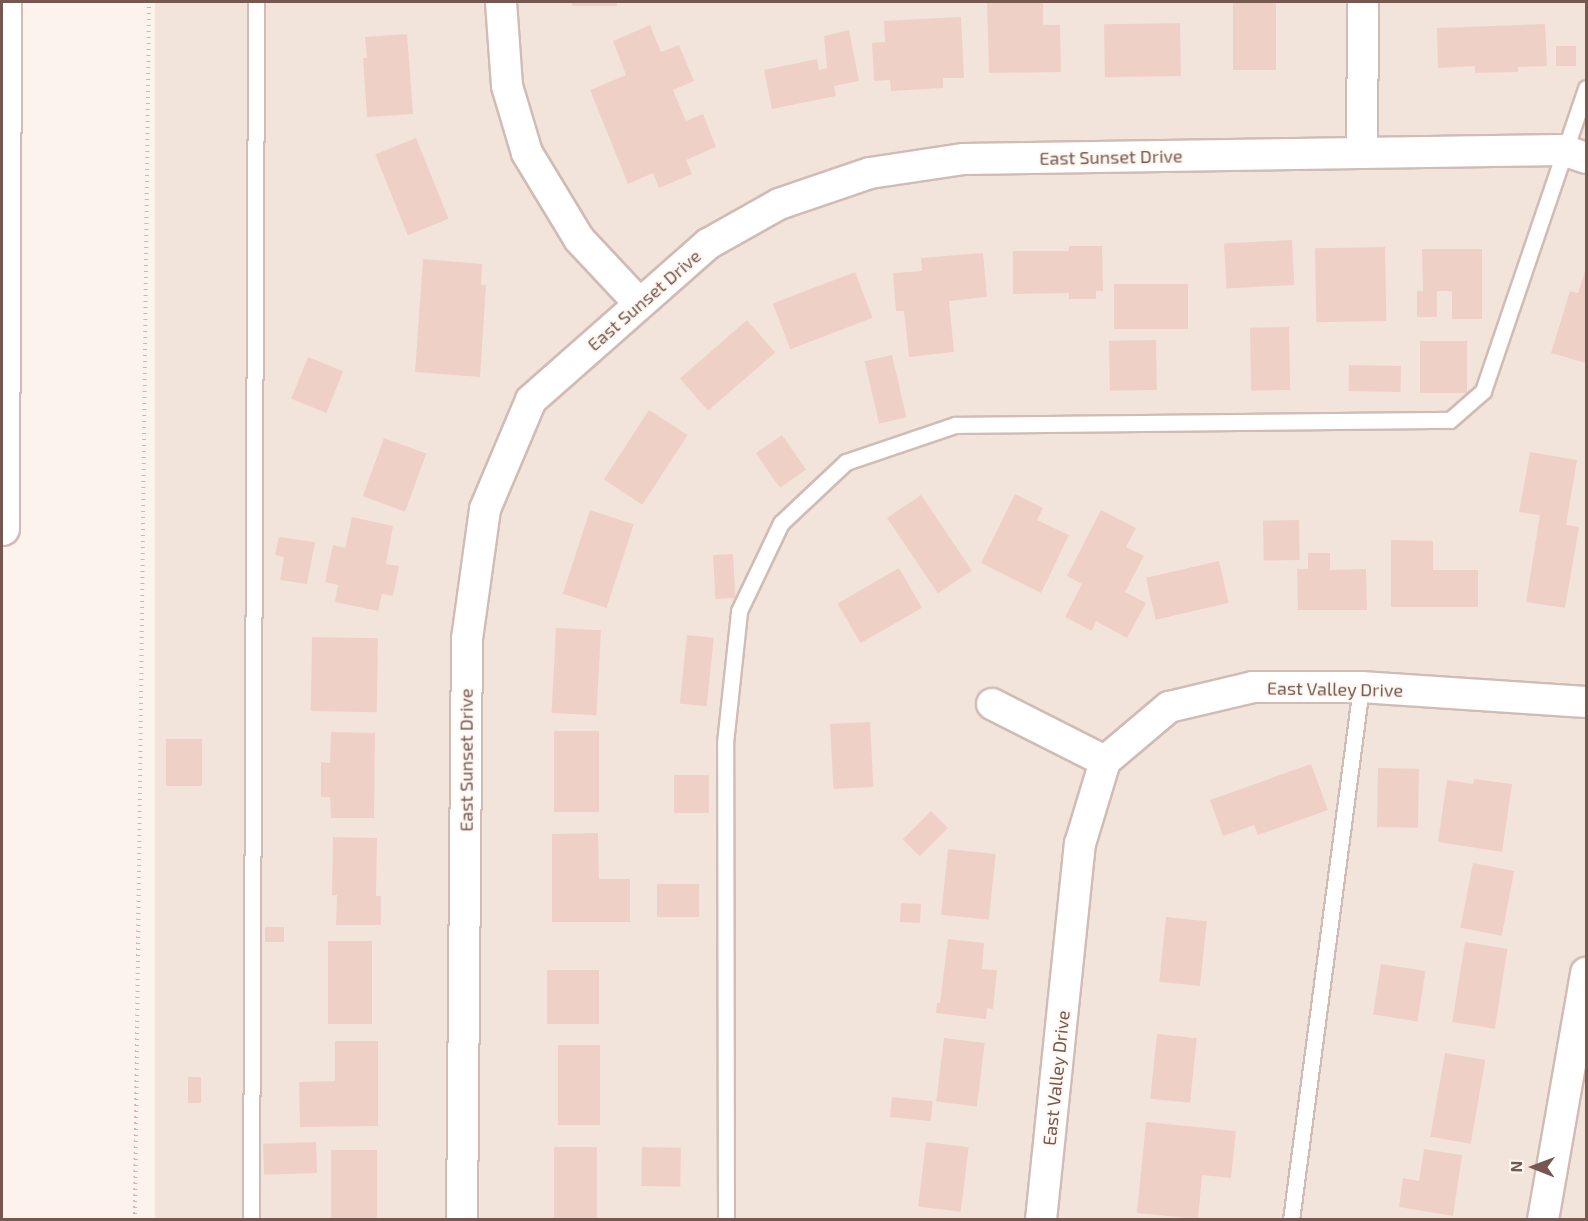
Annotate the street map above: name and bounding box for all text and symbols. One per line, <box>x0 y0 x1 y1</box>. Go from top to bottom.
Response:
street label: East Sunset Drive <box>1039 145 1183 169</box>
street label: East Sunset Drive <box>583 245 705 355</box>
street label: East Valley Drive <box>1266 677 1404 701</box>
street label: East Sunset Drive <box>455 688 477 832</box>
street label: East Valley Drive <box>1038 1009 1074 1147</box>
north arrow <box>1504 1137 1564 1197</box>
text: N <box>1506 1161 1525 1173</box>

